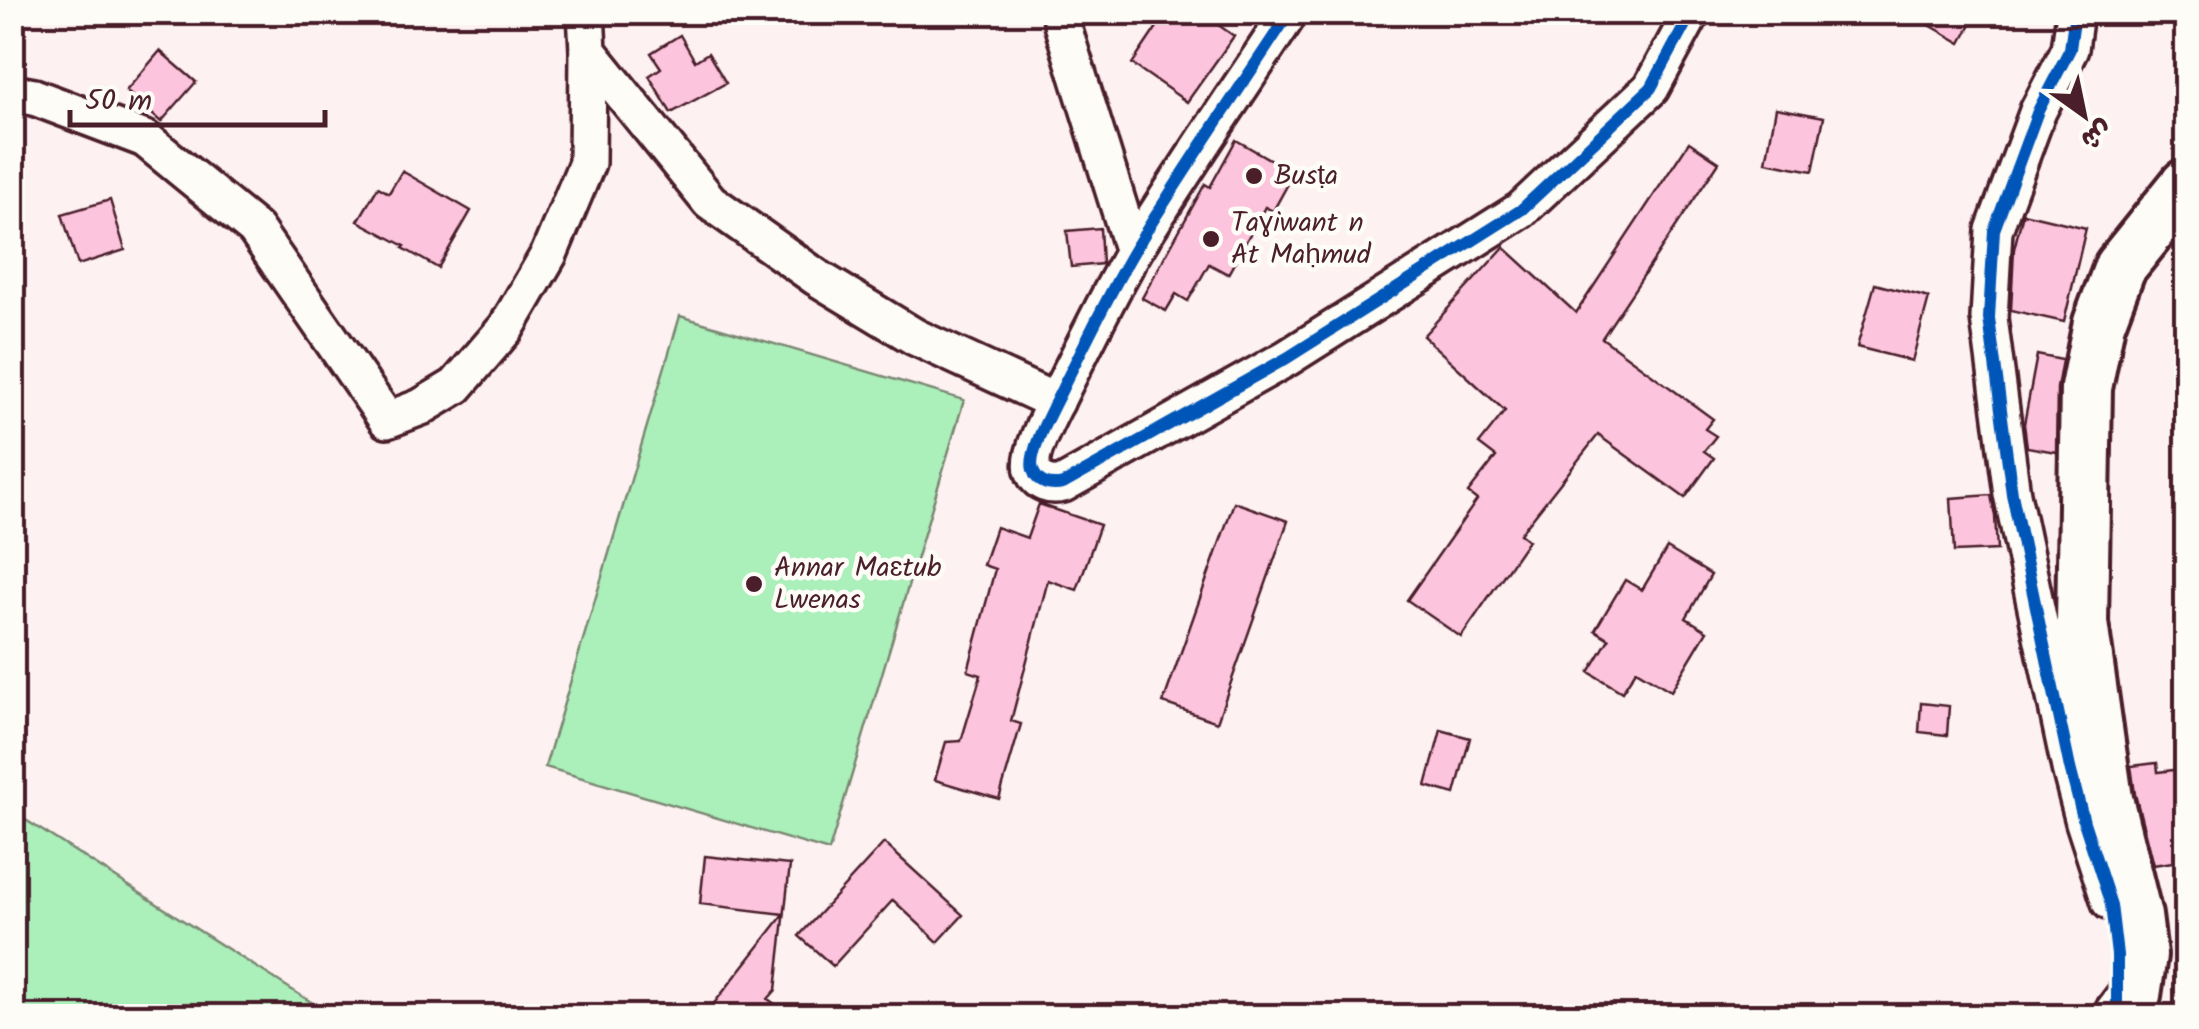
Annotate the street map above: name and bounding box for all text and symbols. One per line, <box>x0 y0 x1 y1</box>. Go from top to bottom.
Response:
scale bar <box>70 65 325 127</box>
north arrow <box>2034 65 2134 165</box>
text: 50 m <box>85 78 152 126</box>
text: ش <box>2071 107 2121 161</box>
place label: Busṭa <box>1274 154 1338 199</box>
marker: Busṭa <box>1243 165 1265 187</box>
place label: Taɣiwant n At Maḥmud <box>1231 201 1372 278</box>
marker: Taɣiwant n At Maḥmud <box>1200 228 1222 250</box>
place label: Annar Maɛtub Lwenas <box>774 546 942 623</box>
marker: Annar Maɛtub Lwenas <box>743 573 765 595</box>

